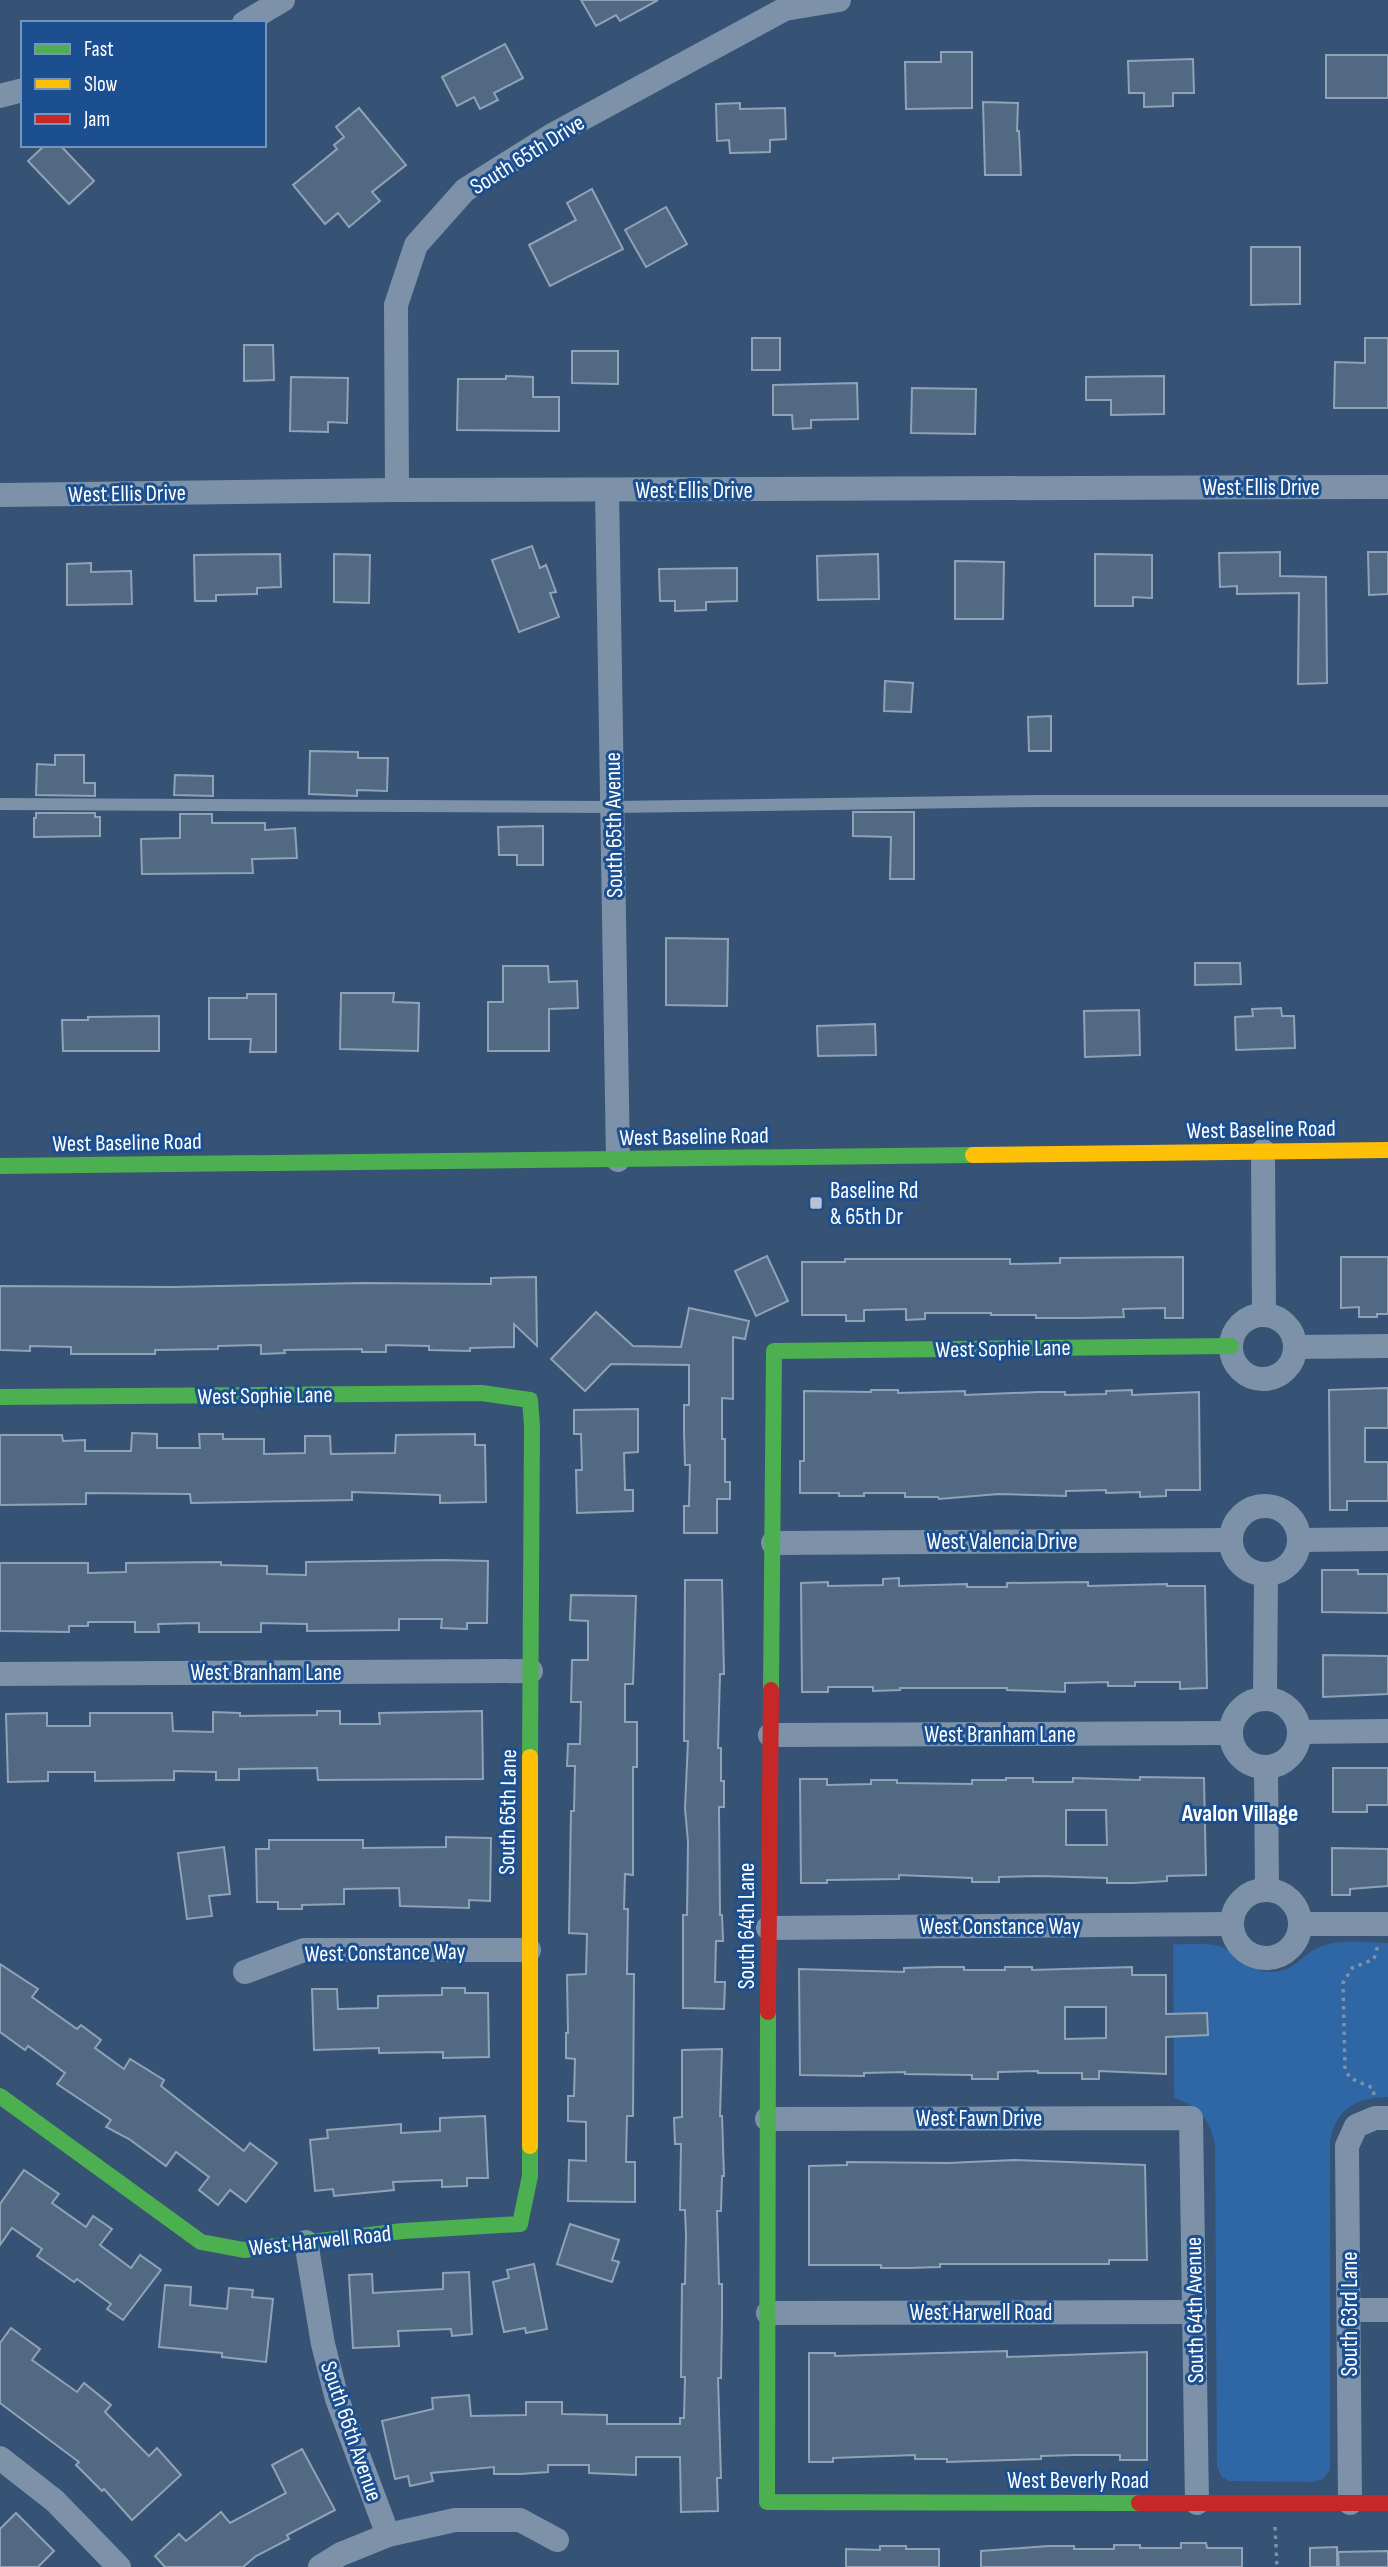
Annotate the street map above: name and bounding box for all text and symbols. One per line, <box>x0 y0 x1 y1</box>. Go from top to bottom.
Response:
legend <box>21 21 266 147</box>
text: Fast <box>84 37 114 62</box>
text: Slow <box>84 72 118 97</box>
text: Jam <box>83 107 110 132</box>
street label: South 65th Drive <box>465 109 590 201</box>
street label: West Ellis Drive <box>1202 474 1320 502</box>
street label: West Ellis Drive <box>635 477 753 505</box>
street label: West Ellis Drive <box>68 479 186 509</box>
street label: South 65th Avenue <box>599 752 629 898</box>
street label: West Baseline Road <box>1186 1115 1336 1145</box>
street label: West Baseline Road <box>619 1122 769 1152</box>
street label: West Baseline Road <box>52 1128 202 1158</box>
place label: Baseline Rd & 65th Dr <box>830 1177 918 1231</box>
marker: Baseline Rd & 65th Dr <box>808 1195 824 1211</box>
street label: West Sophie Lane <box>935 1334 1071 1364</box>
street label: West Sophie Lane <box>197 1381 333 1411</box>
street label: West Valencia Drive <box>927 1528 1077 1556</box>
street label: West Branham Lane <box>190 1659 342 1687</box>
street label: West Branham Lane <box>924 1721 1076 1749</box>
street label: South 65th Lane <box>493 1749 523 1875</box>
district label: Avalon Village <box>1181 1799 1298 1828</box>
street label: South 64th Lane <box>733 1863 761 1989</box>
street label: West Constance Way <box>920 1913 1081 1941</box>
street label: West Constance Way <box>304 1938 466 1968</box>
street label: West Fawn Drive <box>916 2105 1042 2133</box>
street label: West Harwell Road <box>248 2220 393 2262</box>
street label: South 64th Avenue <box>1180 2237 1210 2383</box>
street label: South 63rd Lane <box>1336 2251 1364 2377</box>
street label: West Harwell Road <box>910 2299 1052 2327</box>
street label: South 66th Avenue <box>314 2358 388 2505</box>
street label: West Beverly Road <box>1007 2467 1149 2495</box>

